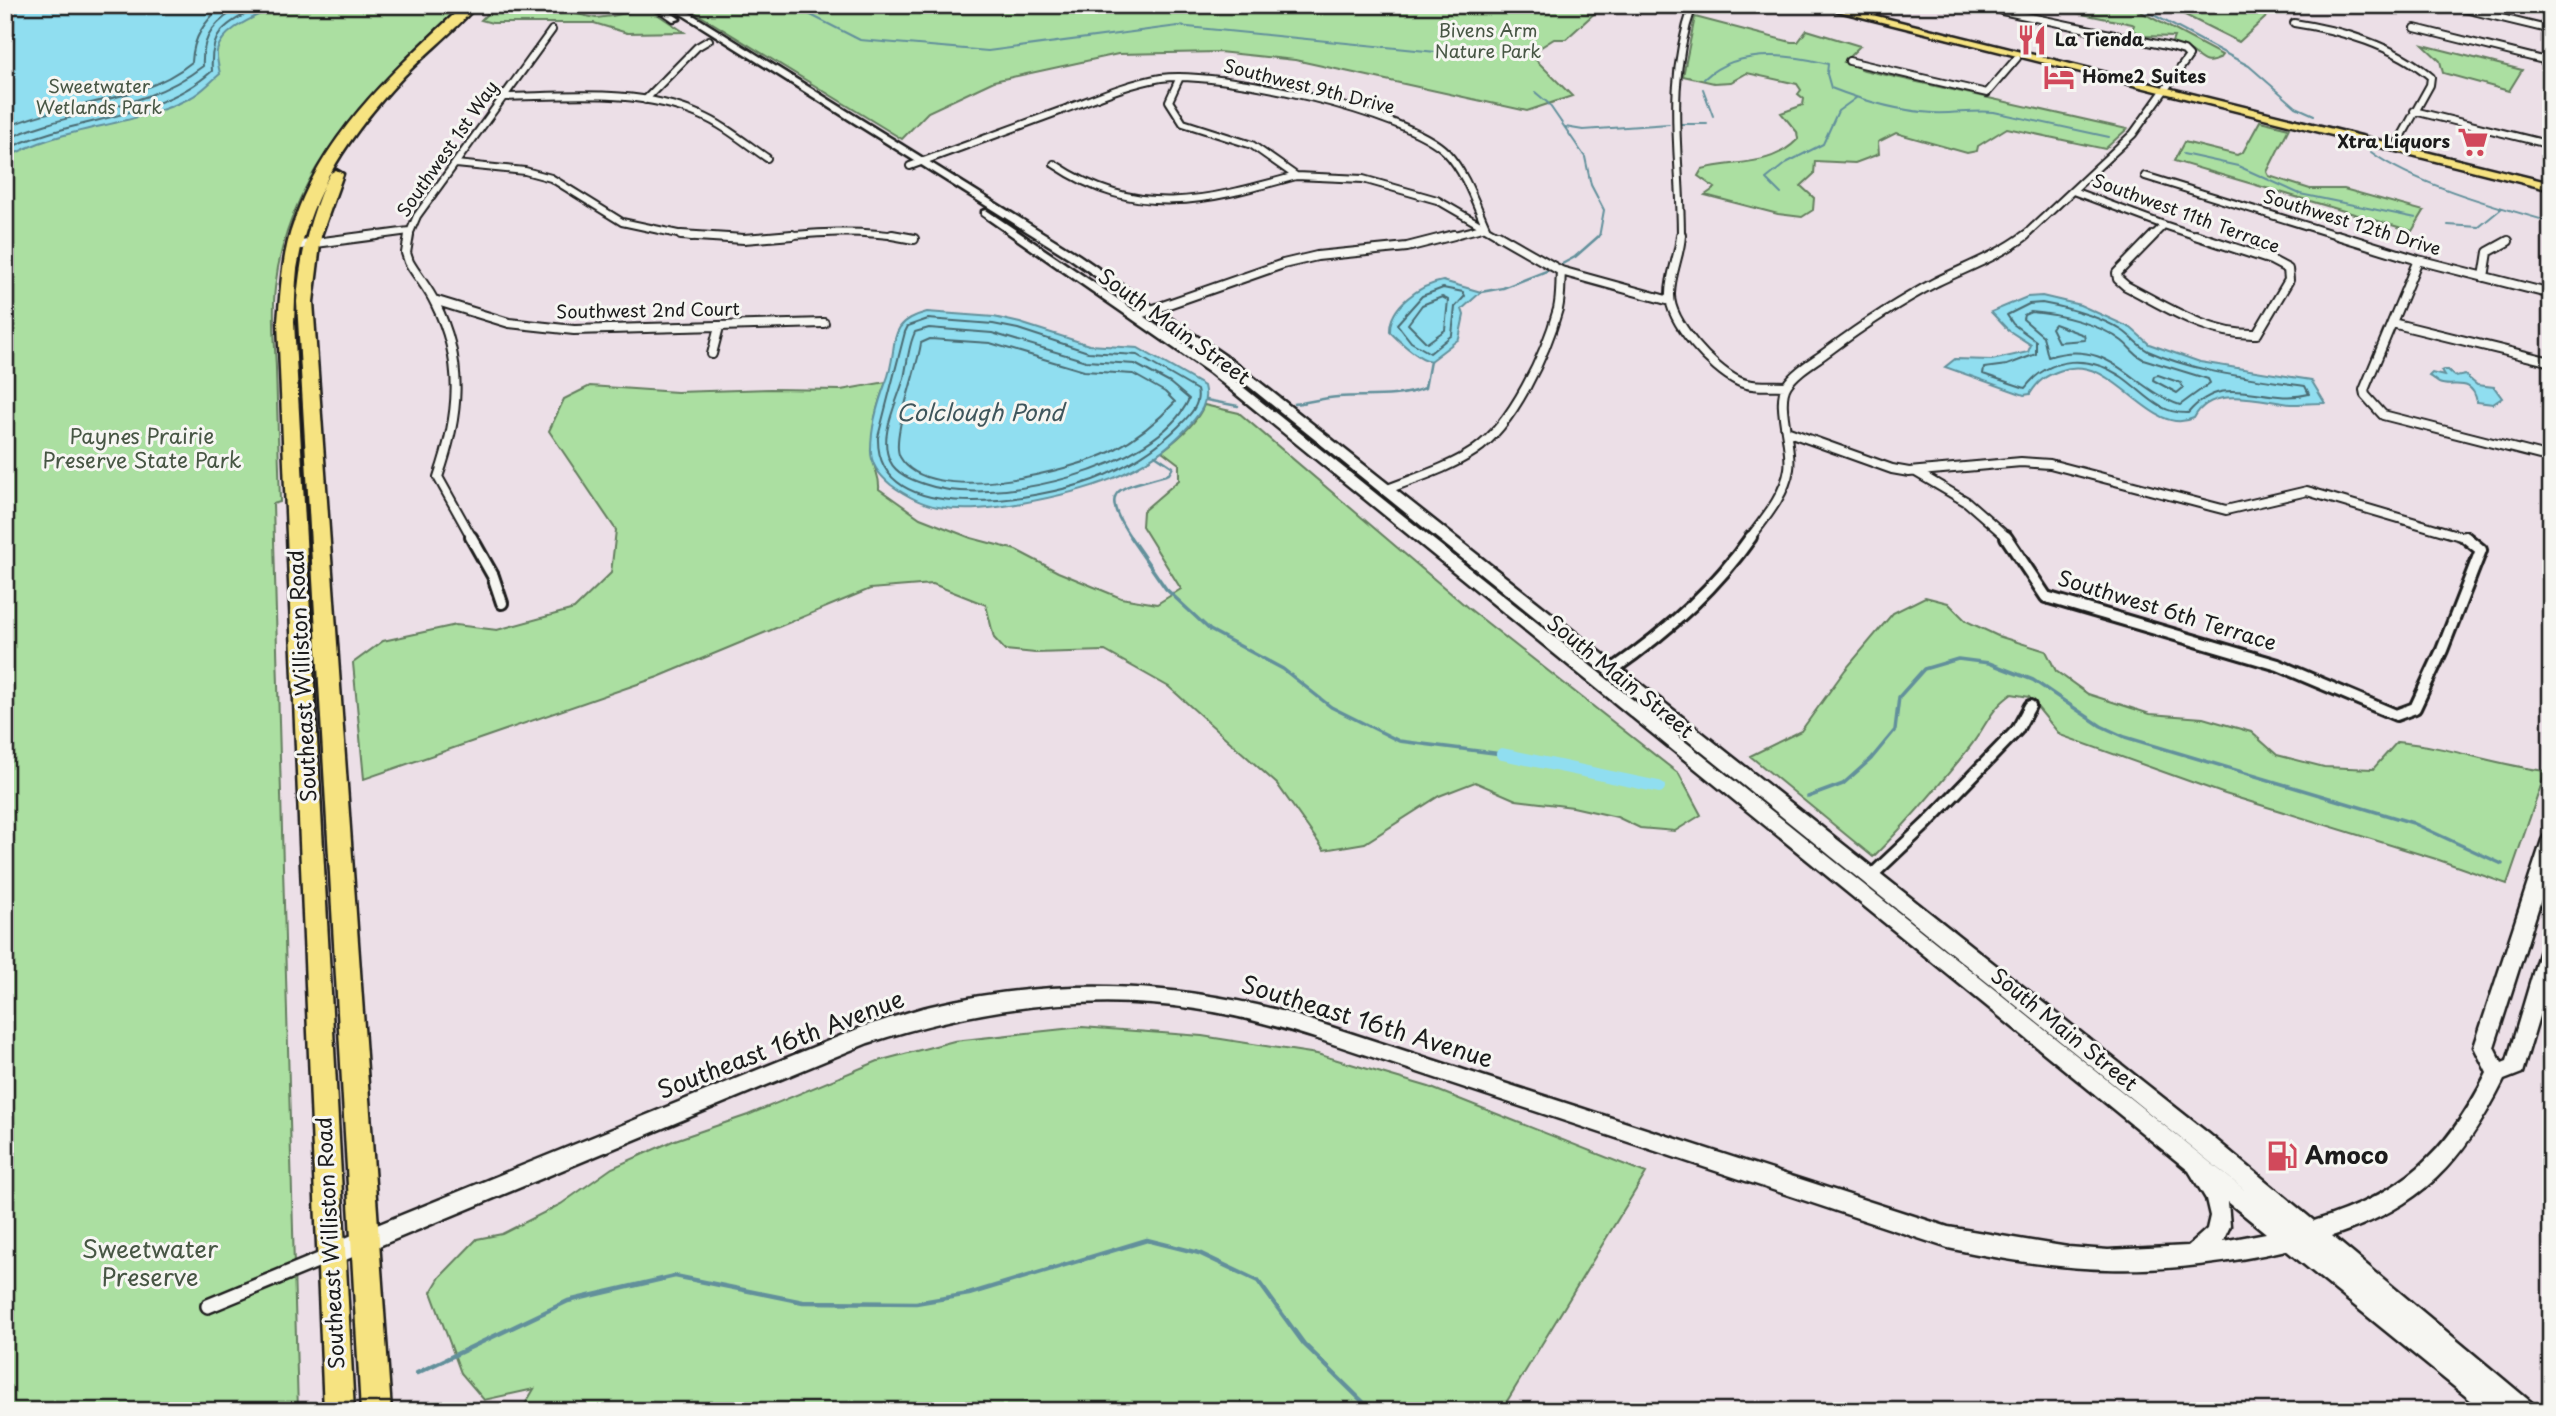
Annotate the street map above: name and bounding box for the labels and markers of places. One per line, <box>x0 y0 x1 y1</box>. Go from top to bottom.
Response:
restaurant icon: La Tienda <box>2015 23 2049 57</box>
place label: La Tienda <box>2055 25 2145 52</box>
hotel icon: Home2 Suites <box>2042 60 2076 94</box>
place label: Home2 Suites <box>2082 62 2206 89</box>
supermarket icon: Xtra Liquors <box>2456 125 2490 159</box>
place label: Xtra Liquors <box>2338 127 2450 154</box>
place label: Amoco <box>2305 1136 2388 1172</box>
fuel station icon: Amoco <box>2265 1139 2299 1173</box>

